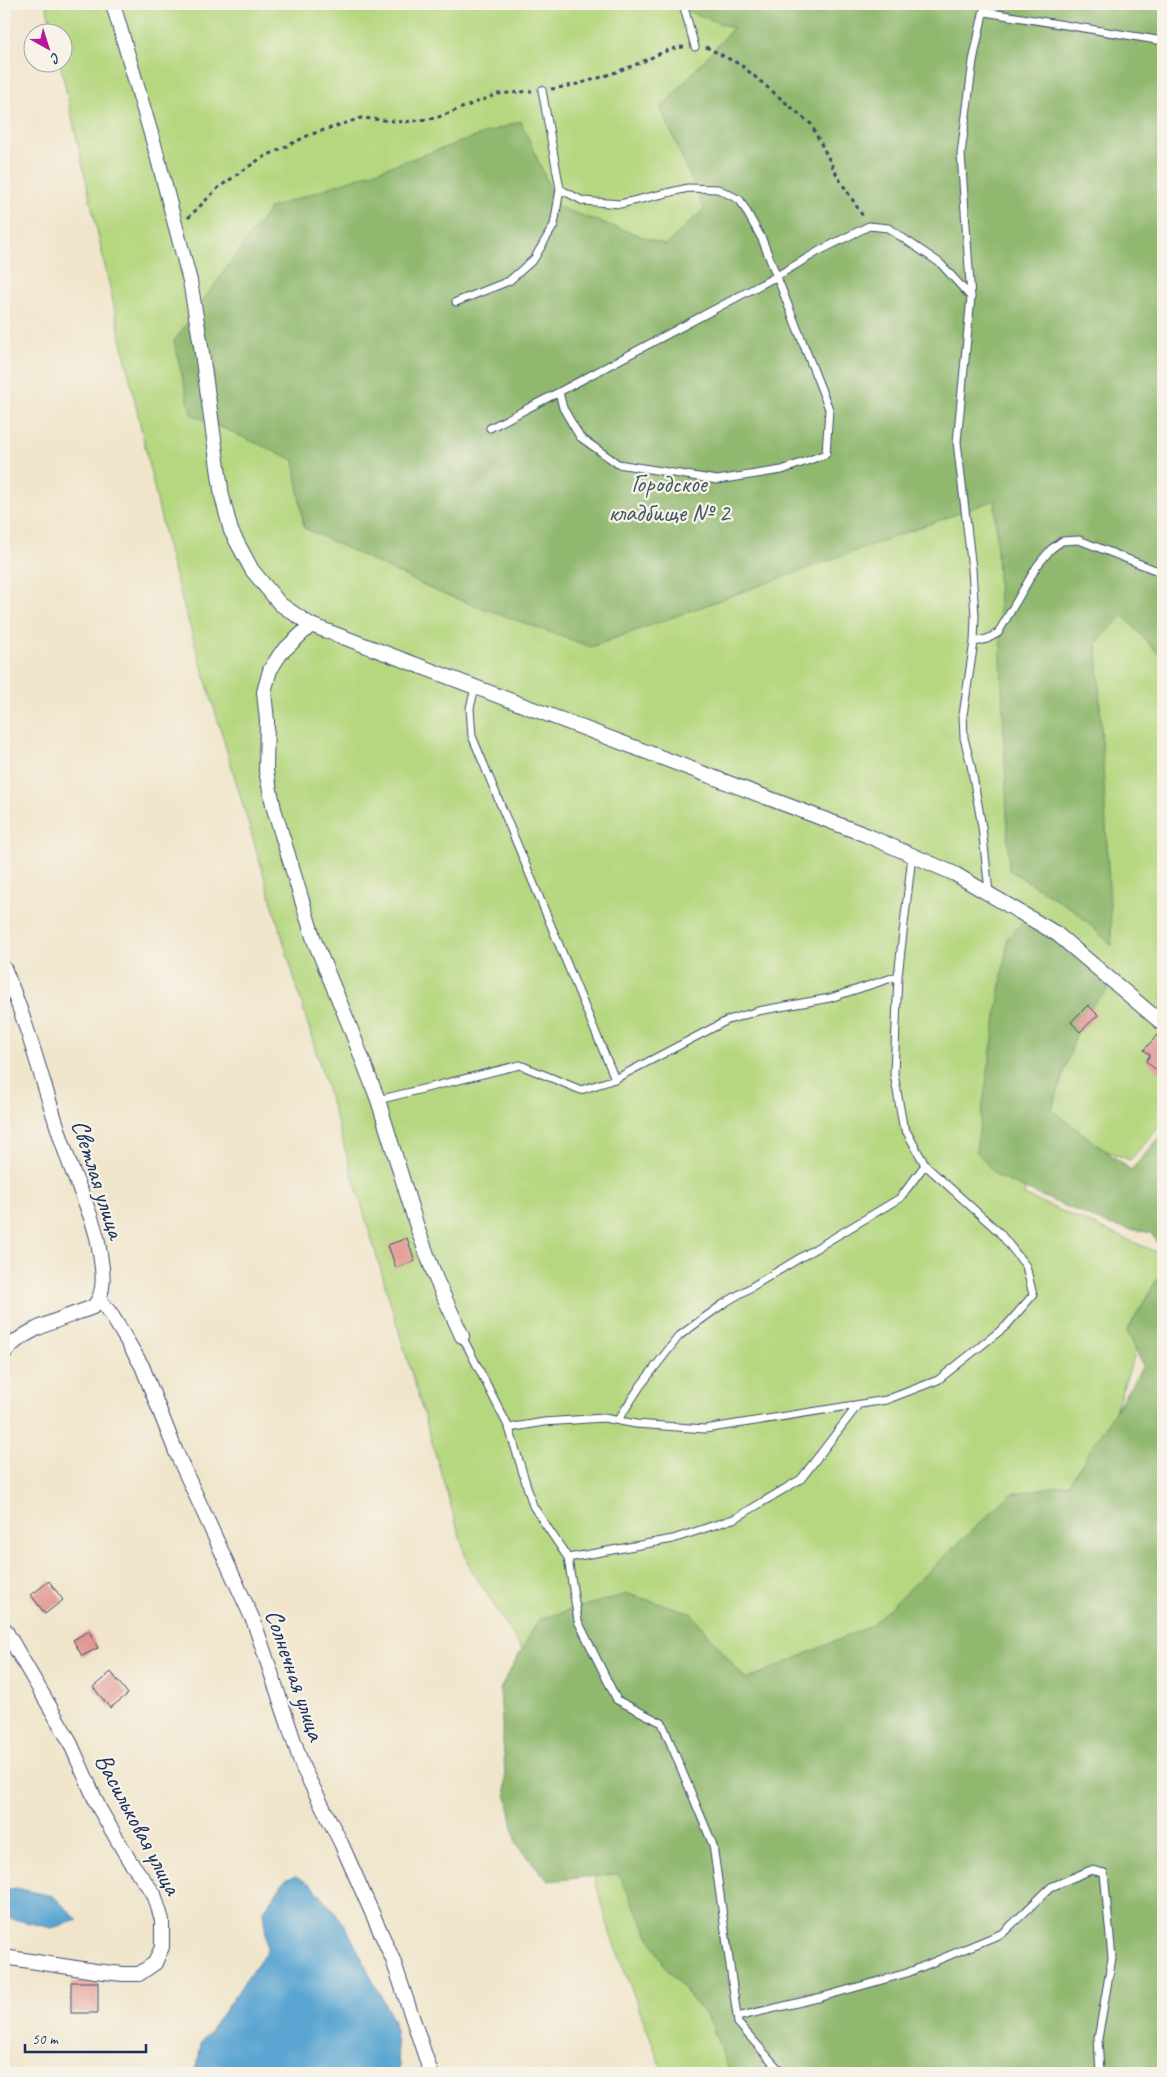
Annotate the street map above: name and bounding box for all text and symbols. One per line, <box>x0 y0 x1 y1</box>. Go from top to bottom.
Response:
north arrow <box>22 22 72 72</box>
text: С <box>46 49 64 68</box>
park label: Городское кладбище № 2 <box>608 468 731 529</box>
street label: Светлая улица <box>64 1116 133 1245</box>
street label: Солнечная улица <box>258 1605 333 1747</box>
street label: Васильковая улица <box>87 1748 190 1902</box>
scale bar <box>25 2022 146 2054</box>
text: 50 m <box>32 2030 59 2049</box>

